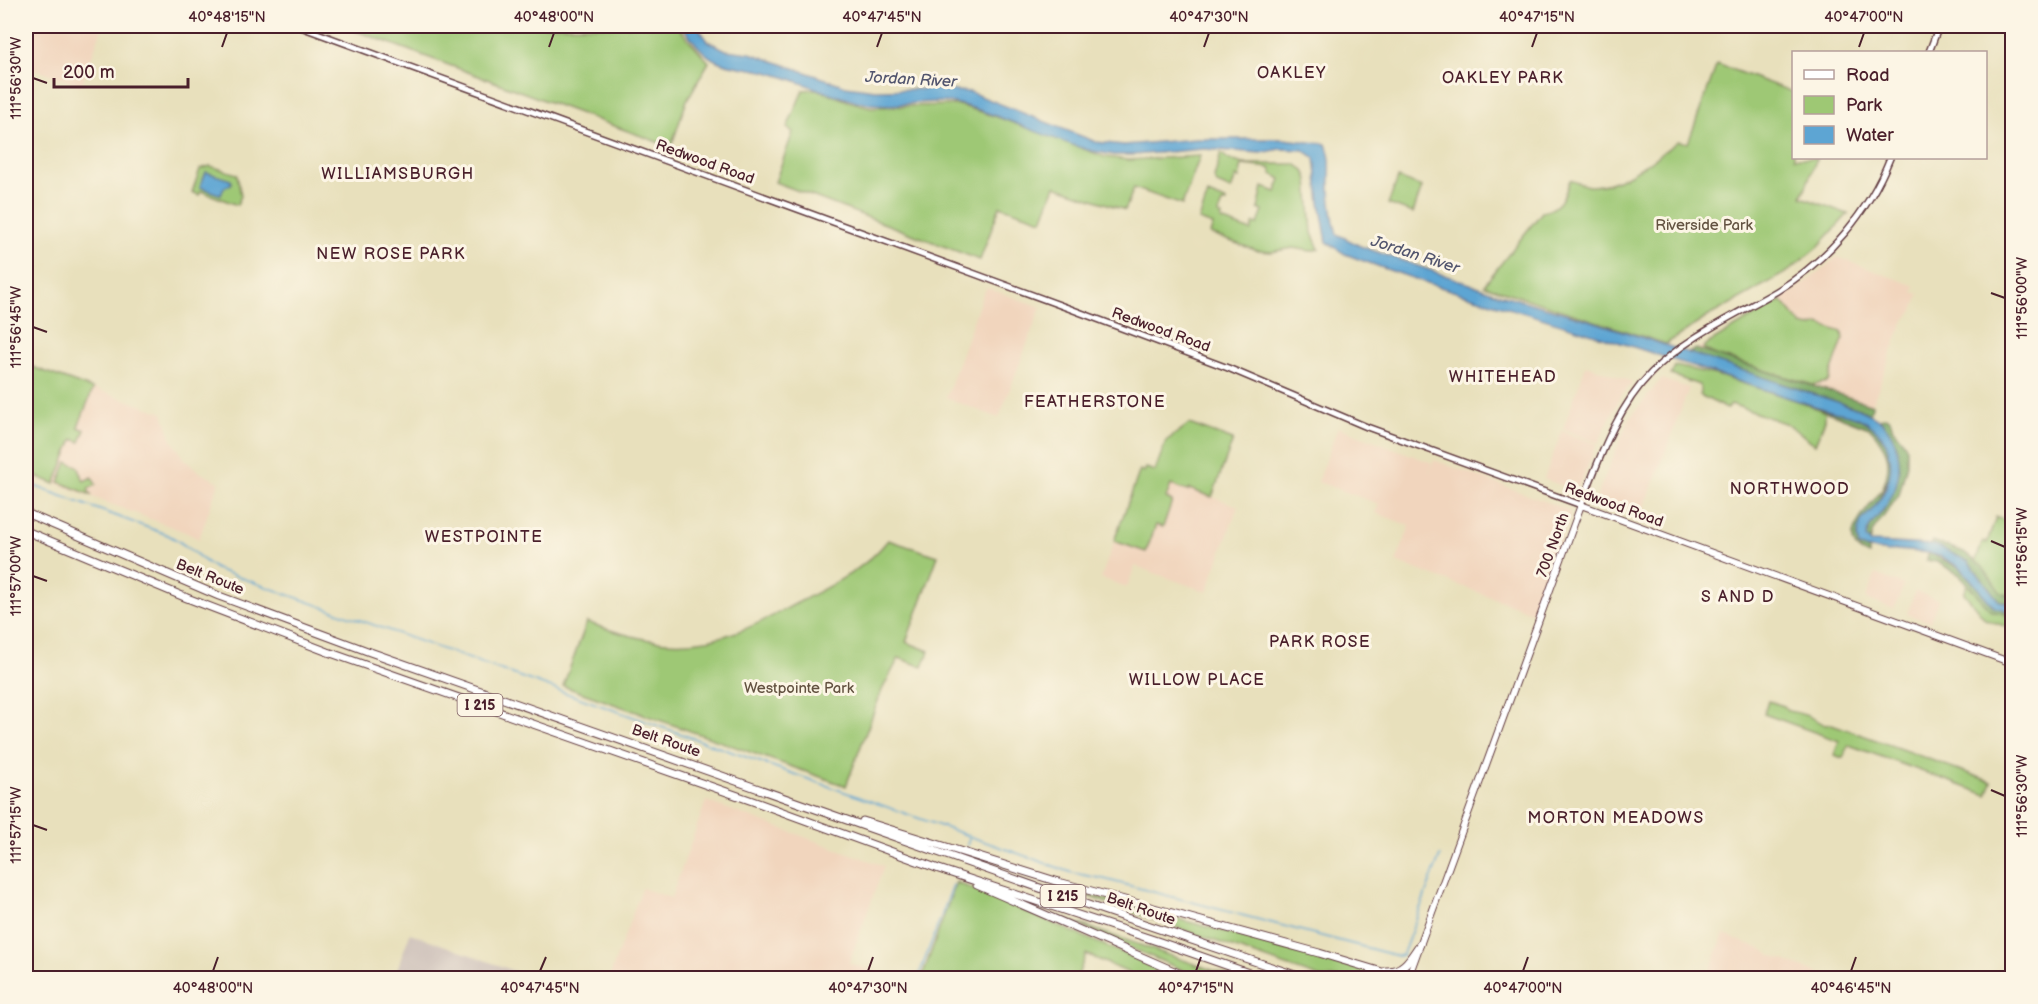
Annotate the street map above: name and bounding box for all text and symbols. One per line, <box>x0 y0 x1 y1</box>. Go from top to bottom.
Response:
text: 40°48'15"N <box>188 8 266 27</box>
text: 40°48'00"N <box>514 8 594 27</box>
text: 40°47'45"N <box>842 8 922 27</box>
text: 40°47'30"N <box>1169 8 1249 27</box>
text: 40°47'15"N <box>1499 8 1575 27</box>
text: 40°47'00"N <box>1824 8 1904 27</box>
text: 111°56'30"W <box>7 36 26 119</box>
scale bar <box>54 51 188 89</box>
legend <box>1792 51 1987 159</box>
text: 200 m <box>63 62 115 83</box>
district label: OAKLEY <box>1257 64 1327 83</box>
text: Road <box>1846 65 1890 86</box>
water label: Jordan River <box>864 68 958 92</box>
district label: OAKLEY PARK <box>1442 69 1564 88</box>
text: Park <box>1846 95 1882 116</box>
text: Water <box>1846 125 1894 146</box>
street label: Redwood Road <box>653 135 757 189</box>
district label: WILLIAMSBURGH <box>321 165 475 184</box>
park label: Riverside Park <box>1655 216 1753 235</box>
water label: Jordan River <box>1368 232 1463 279</box>
district label: NEW ROSE PARK <box>316 245 466 264</box>
text: 111°56'00"W <box>2013 256 2032 339</box>
text: 111°56'45"W <box>7 285 26 368</box>
street label: Redwood Road <box>1109 303 1213 357</box>
district label: WHITEHEAD <box>1449 368 1557 387</box>
district label: FEATHERSTONE <box>1024 393 1166 412</box>
street label: Redwood Road <box>1562 478 1666 532</box>
district label: NORTHWOOD <box>1730 480 1850 499</box>
text: 111°56'15"W <box>2013 507 2032 587</box>
street label: 700 North <box>1533 510 1573 580</box>
district label: WESTPOINTE <box>425 528 543 547</box>
text: 111°57'00"W <box>7 535 26 616</box>
street label: Belt Route <box>173 555 247 599</box>
district label: S AND D <box>1701 588 1775 607</box>
district label: PARK ROSE <box>1269 633 1371 652</box>
district label: WILLOW PLACE <box>1129 671 1265 690</box>
park label: Westpointe Park <box>744 679 855 698</box>
road number: I 215 <box>458 694 502 716</box>
street label: Belt Route <box>629 720 703 762</box>
text: 111°56'30"W <box>2013 754 2032 837</box>
text: 111°57'15"W <box>7 786 26 864</box>
district label: MORTON MEADOWS <box>1527 809 1705 828</box>
road number: I 215 <box>1040 885 1086 907</box>
street label: Belt Route <box>1104 888 1178 930</box>
text: 40°48'00"N <box>173 979 253 998</box>
text: 40°47'45"N <box>500 979 580 998</box>
text: 40°47'30"N <box>828 979 908 998</box>
text: 40°47'15"N <box>1158 979 1234 998</box>
text: 40°47'00"N <box>1483 979 1563 998</box>
text: 40°46'45"N <box>1810 979 1892 998</box>

